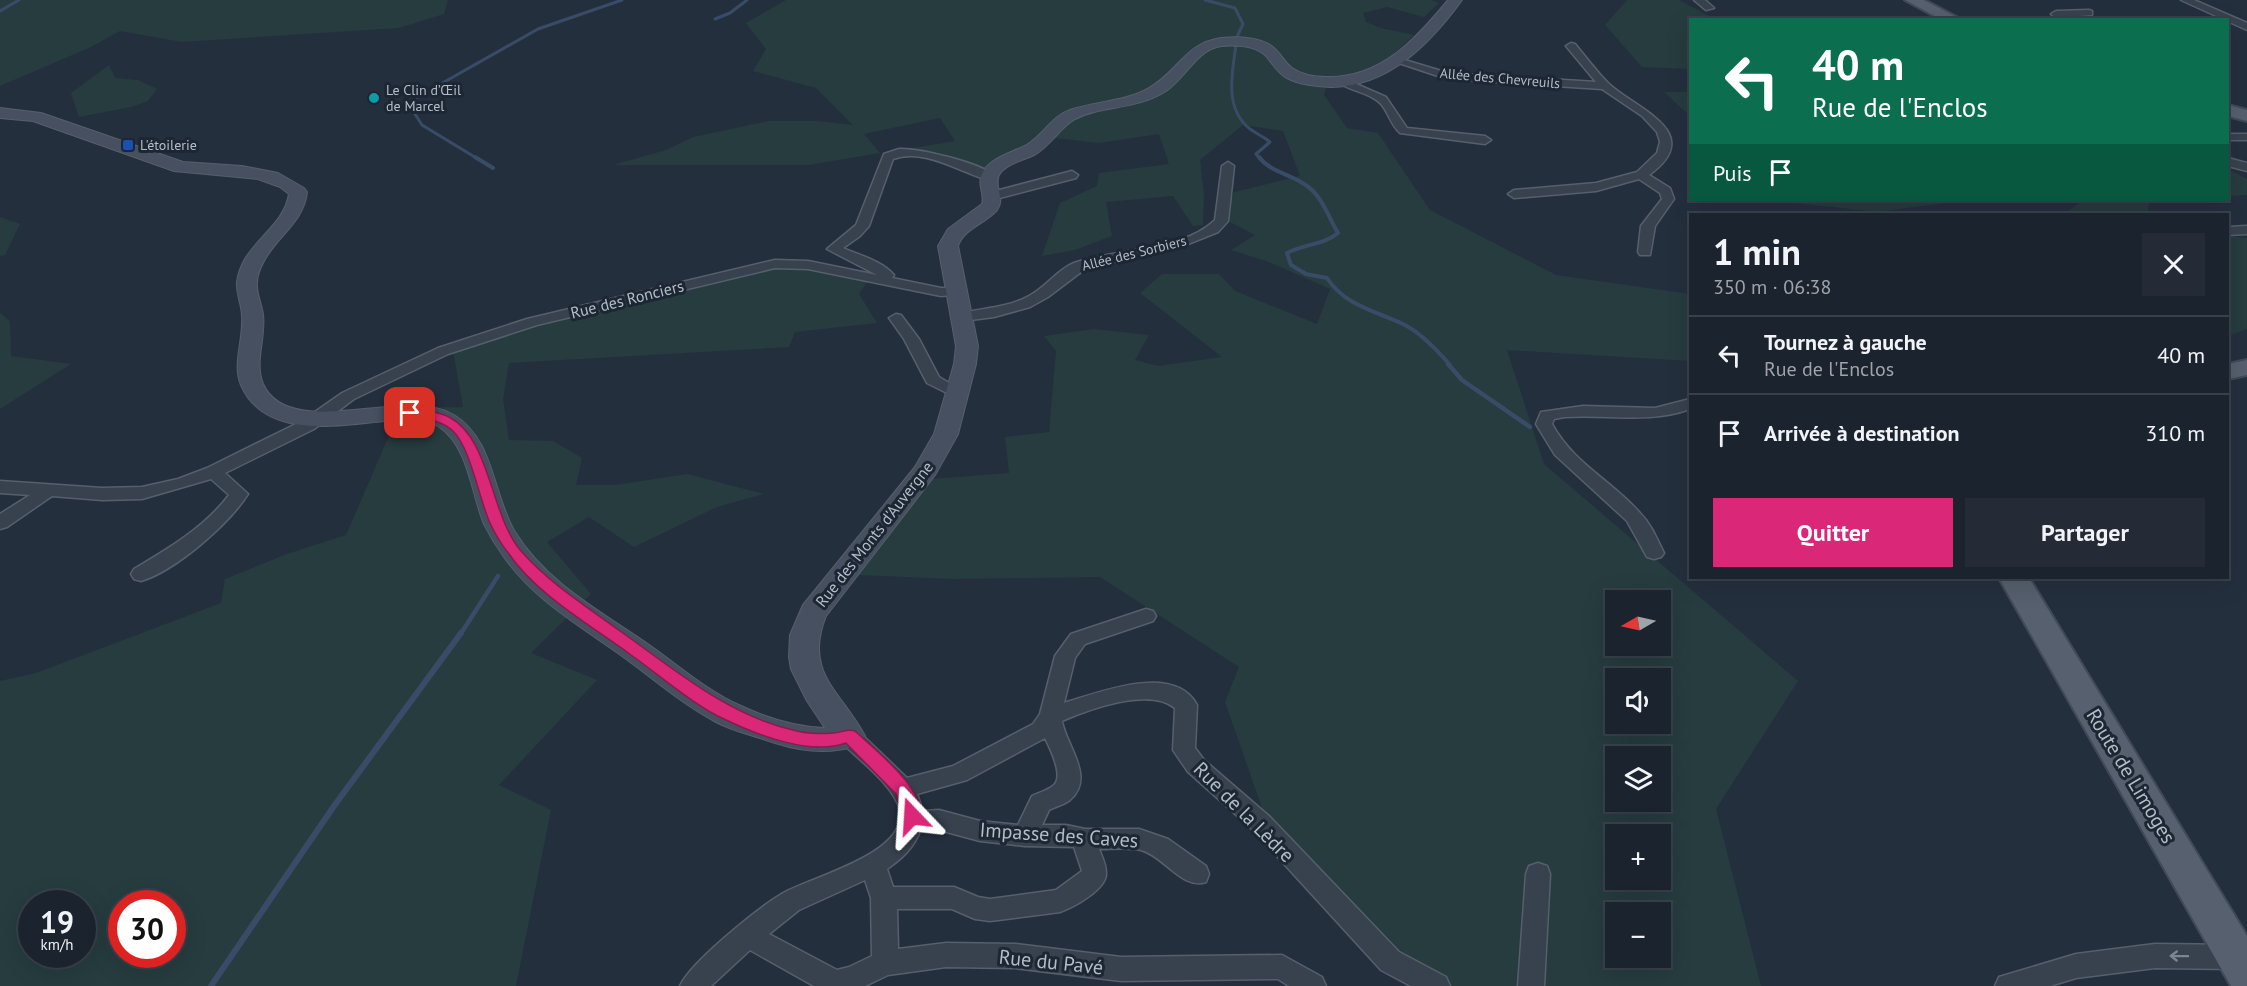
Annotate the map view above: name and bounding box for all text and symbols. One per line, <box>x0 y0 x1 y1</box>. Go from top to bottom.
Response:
text: 40 m <box>1812 37 1904 92</box>
icon: left <box>1713 42 1791 120</box>
street label: Allée des Chevreuils <box>1439 64 1561 92</box>
place label: Le Clin d’Œil de Marcel <box>386 81 461 115</box>
text: Rue de l'Enclos <box>1812 90 1988 124</box>
marker: Le Clin d’Œil de Marcel <box>367 91 381 105</box>
place label: L'étoilerie <box>140 136 197 154</box>
marker: L'étoilerie <box>121 138 135 152</box>
icon: arrive <box>1764 156 1797 189</box>
text: Puis <box>1713 159 1752 187</box>
text: 1 min <box>1713 228 1801 275</box>
street label: Allée des Sorbiers <box>1080 231 1188 275</box>
button: close <box>2142 233 2205 296</box>
text: 350 m · 06:38 <box>1713 274 1831 300</box>
street label: Rue des Ronciers <box>568 275 686 323</box>
text: Tournez à gauche <box>1764 328 1927 356</box>
icon: left <box>1713 339 1746 372</box>
text: 40 m <box>2157 341 2205 369</box>
text: Rue de l'Enclos <box>1764 356 1894 382</box>
pin <box>384 387 435 438</box>
icon: arrive <box>393 396 426 429</box>
icon: arrive <box>1713 417 1746 450</box>
text: Arrivée à destination <box>1764 419 1960 447</box>
text: 310 m <box>2145 419 2205 447</box>
street label: Rue des Monts d'Auvergne <box>811 457 937 611</box>
button: Quitter <box>1713 498 1953 567</box>
button: Partager <box>1965 498 2205 567</box>
north arrow <box>1605 590 1671 656</box>
map controls <box>1605 590 1671 968</box>
button: sound <box>1605 668 1671 734</box>
street label: Route de Limoges <box>2081 704 2181 848</box>
button: layers <box>1605 746 1671 812</box>
street label: Rue de la Lèdre <box>1188 756 1300 868</box>
position arrow <box>880 784 944 848</box>
street label: Impasse des Caves <box>979 816 1139 854</box>
button: + <box>1605 824 1671 890</box>
speed limit sign: 30 <box>108 890 186 968</box>
text: 19 <box>40 902 74 941</box>
button: − <box>1605 902 1671 968</box>
text: km/h <box>41 935 73 954</box>
street label: Rue du Pavé <box>998 944 1104 980</box>
one-way arrow <box>2169 951 2189 962</box>

